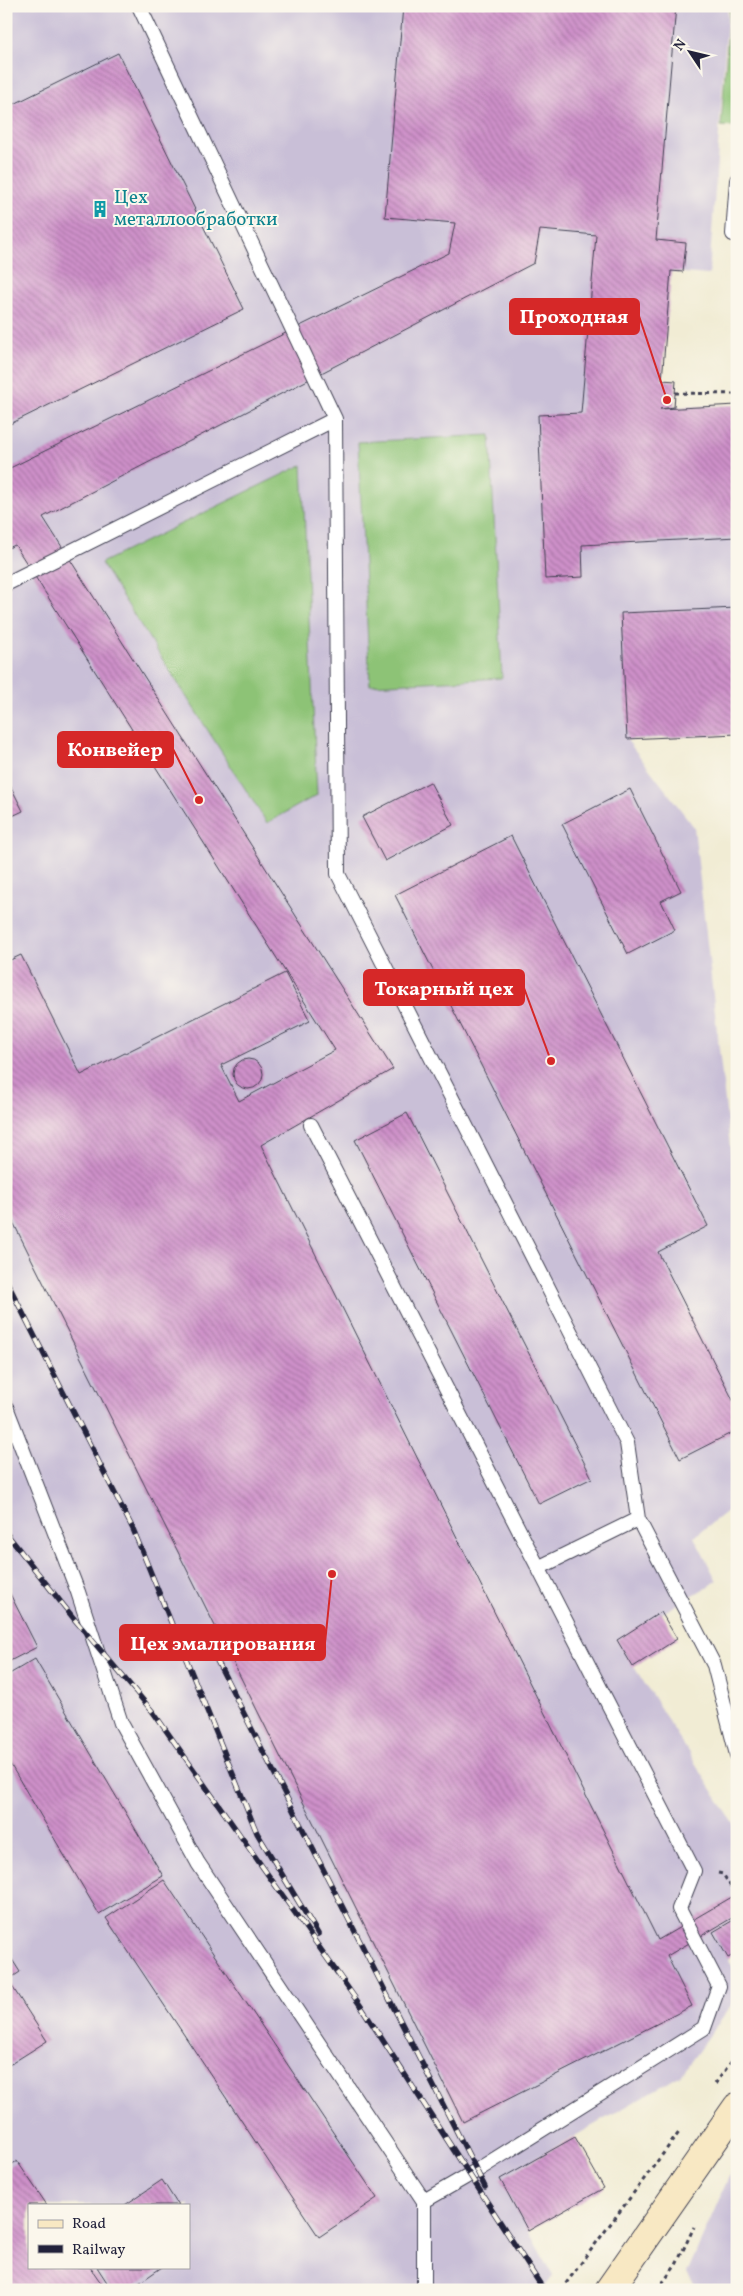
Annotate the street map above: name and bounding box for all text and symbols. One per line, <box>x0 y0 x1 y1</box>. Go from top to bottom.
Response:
north arrow <box>666 28 716 78</box>
text: N <box>670 36 691 55</box>
place label: Цех металлообработки <box>114 185 278 233</box>
building icon: Цех металлообработки <box>90 199 110 219</box>
callout: Проходная <box>510 299 639 334</box>
text: Проходная <box>519 304 629 332</box>
callout: Конвейер <box>58 732 173 767</box>
text: Конвейер <box>67 737 163 765</box>
callout: Токарный цех <box>364 970 524 1005</box>
text: Токарный цех <box>374 976 514 1004</box>
callout: Цех эмалирования <box>120 1625 325 1660</box>
text: Цех эмалирования <box>130 1631 316 1659</box>
legend <box>28 2204 190 2268</box>
text: Road <box>72 2214 106 2235</box>
text: Railway <box>72 2240 125 2261</box>

